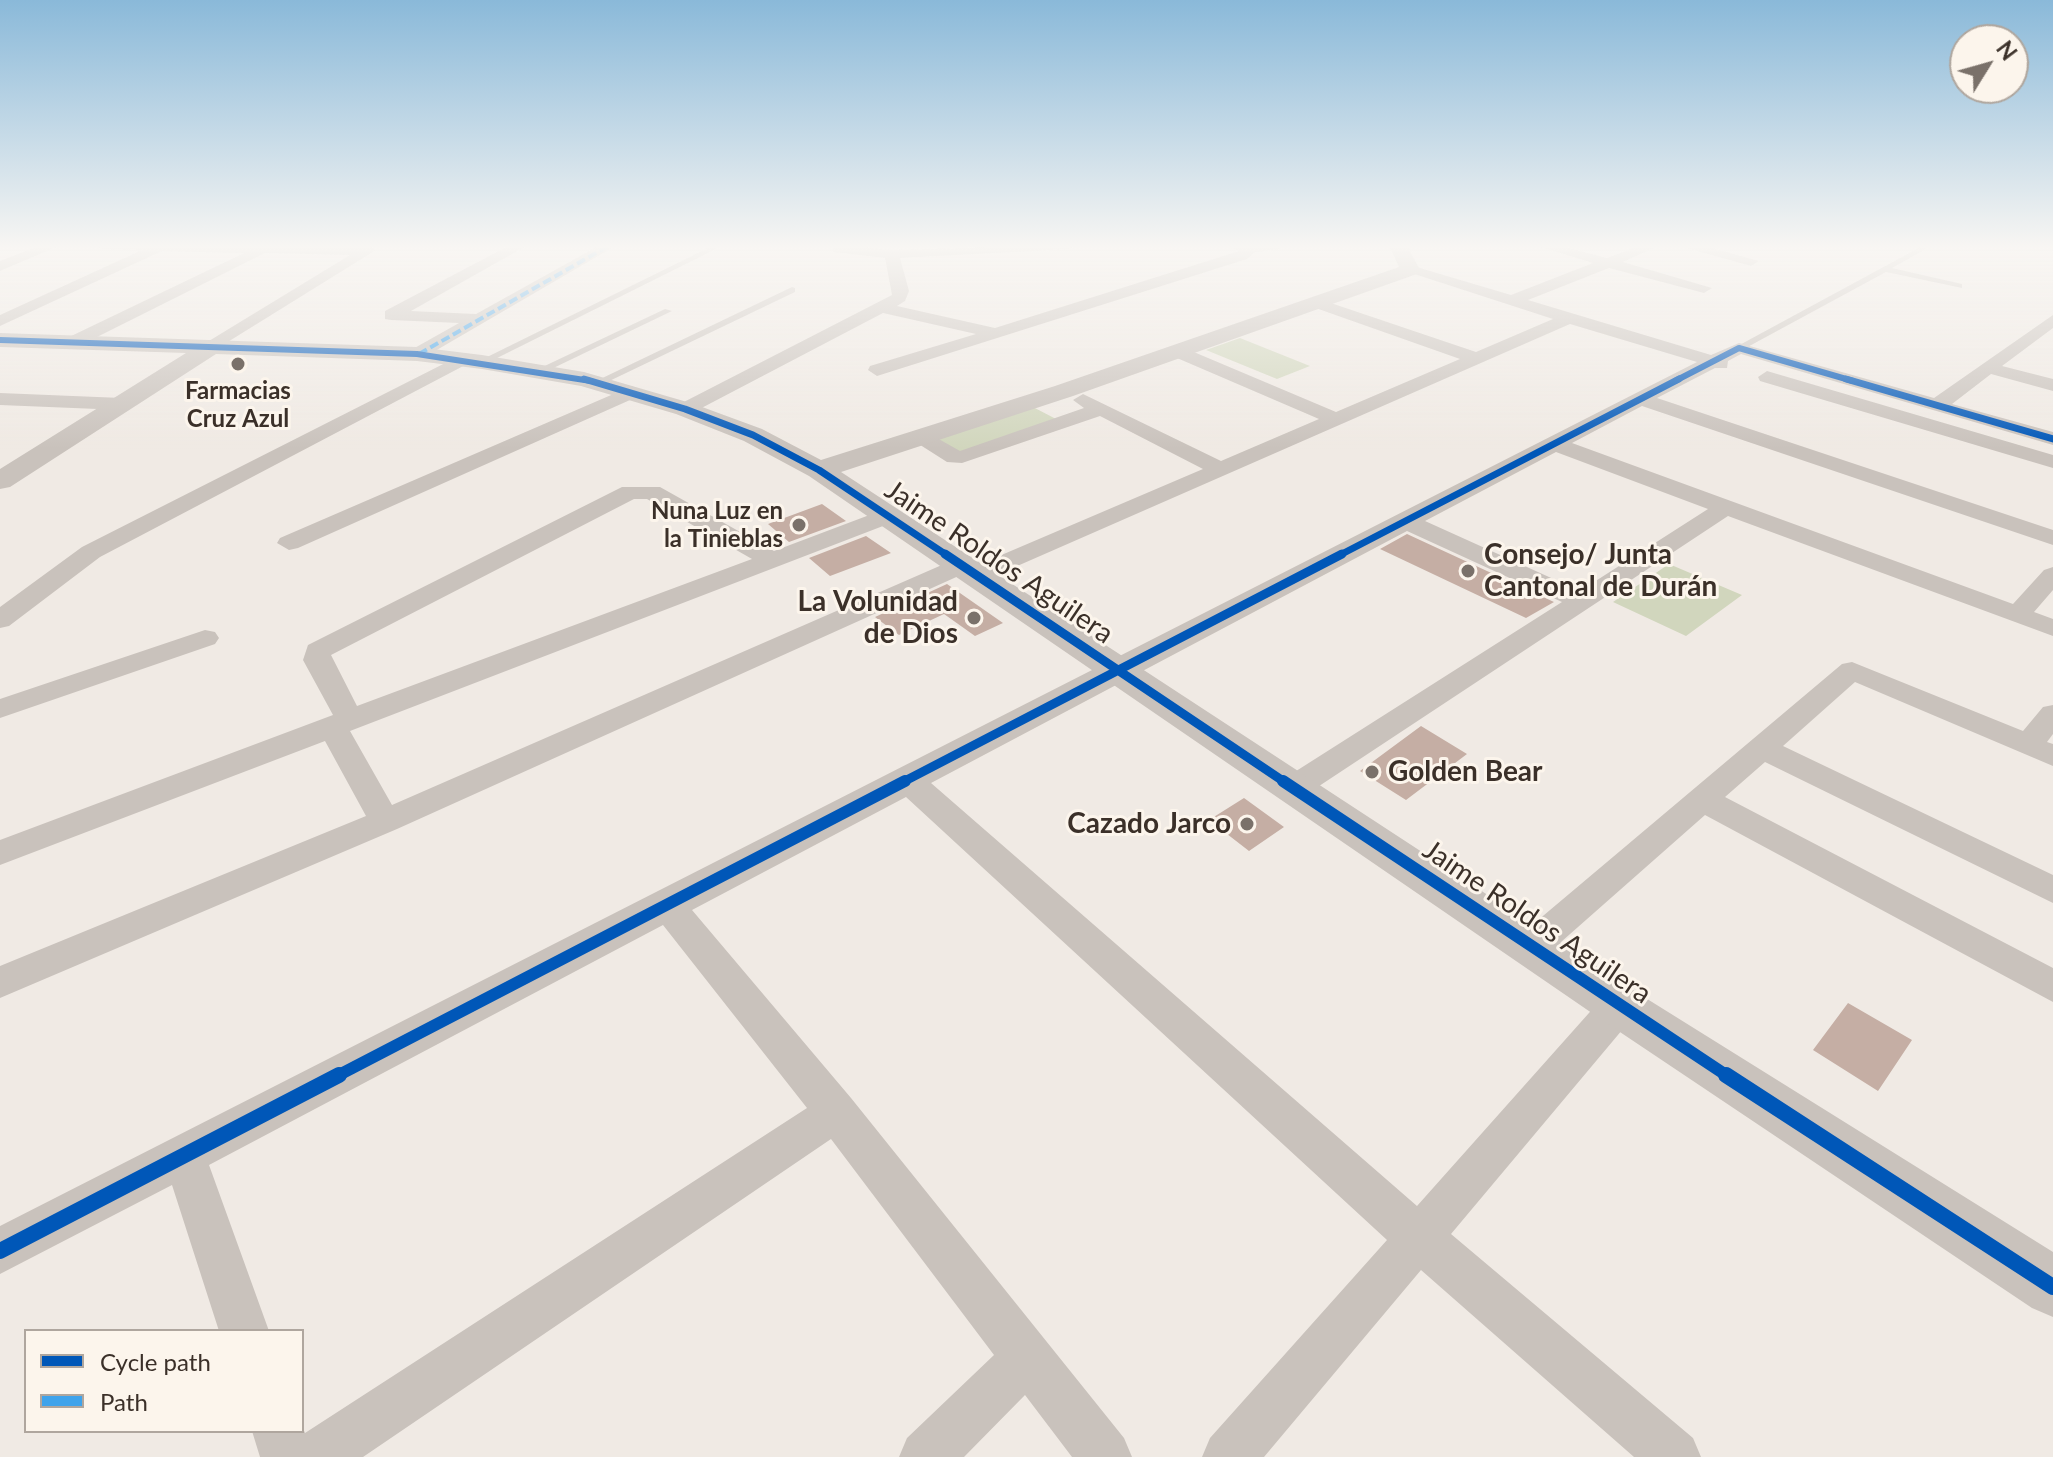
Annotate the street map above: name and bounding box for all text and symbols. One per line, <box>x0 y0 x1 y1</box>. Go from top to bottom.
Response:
north arrow <box>1949 24 2029 104</box>
text: N <box>1991 36 2023 65</box>
marker: Farmacias Cruz Azul <box>229 355 247 373</box>
place label: Farmacias Cruz Azul <box>185 377 291 433</box>
street label: Jaime Roldos Aguilera <box>879 473 1119 651</box>
place label: Nuna Luz en la Tinieblas <box>651 497 783 553</box>
marker: Nuna Luz en la Tinieblas <box>790 516 808 534</box>
place label: Consejo/ Junta Cantonal de Durán <box>1484 538 1717 604</box>
marker: Consejo/ Junta Cantonal de Durán <box>1459 562 1477 580</box>
place label: La Volunidad de Dios <box>797 585 958 651</box>
marker: La Volunidad de Dios <box>965 609 983 627</box>
place label: Golden Bear <box>1388 755 1542 789</box>
marker: Golden Bear <box>1363 763 1381 781</box>
place label: Cazado Jarco <box>1067 807 1231 841</box>
marker: Cazado Jarco <box>1238 815 1256 833</box>
street label: Jaime Roldos Aguilera <box>1417 833 1657 1011</box>
legend <box>24 1329 304 1433</box>
text: Cycle path <box>100 1347 211 1376</box>
text: Path <box>100 1387 148 1416</box>

